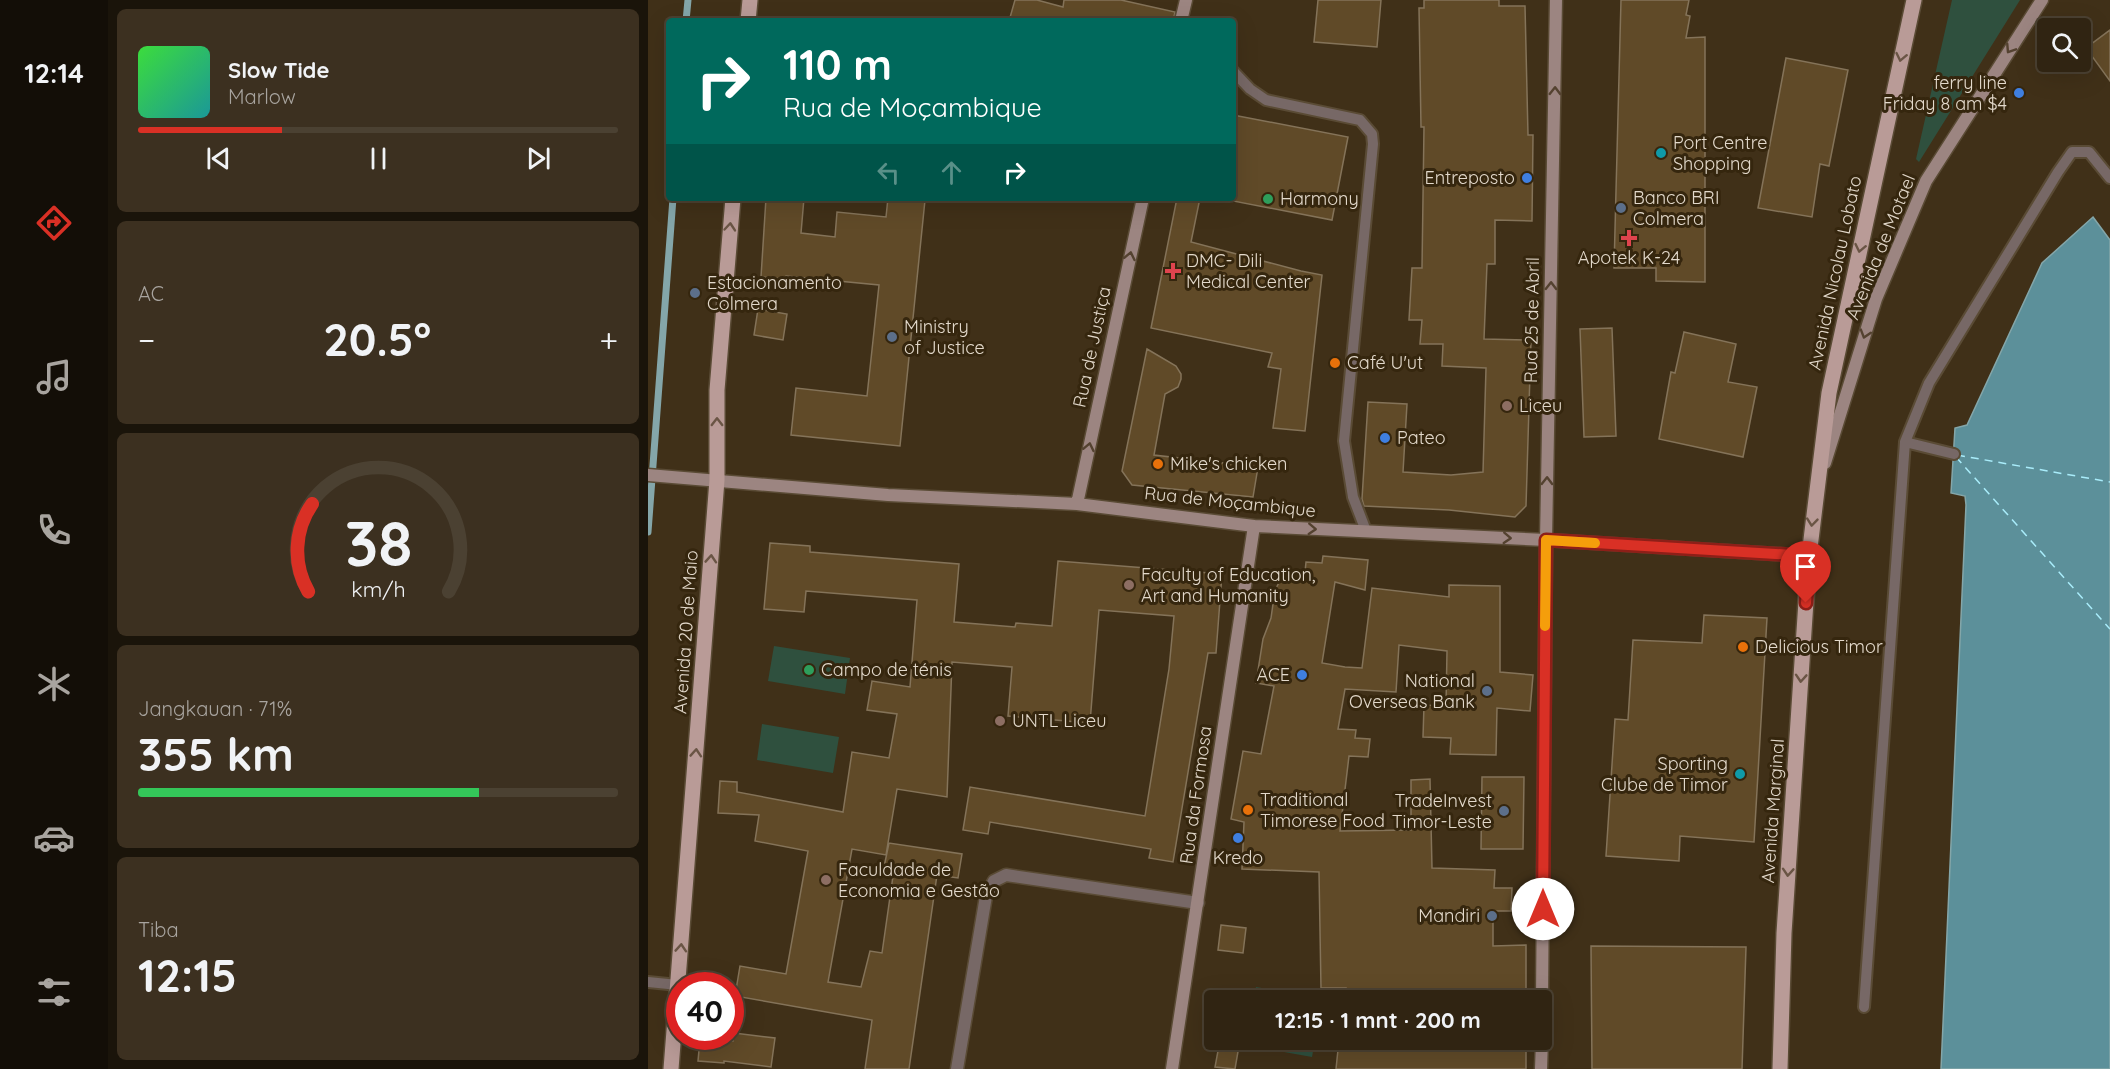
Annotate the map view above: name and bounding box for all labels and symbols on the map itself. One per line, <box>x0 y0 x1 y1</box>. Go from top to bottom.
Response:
one-way arrow <box>2006 43 2018 53</box>
one-way arrow <box>1895 52 1908 62</box>
place label: ferry line Friday 8 am $4 <box>1883 71 2007 115</box>
marker: ferry line Friday 8 am $4 <box>2012 86 2026 100</box>
one-way arrow <box>1548 87 1561 96</box>
place label: Port Centre Shopping <box>1673 131 1768 175</box>
marker: Port Centre Shopping <box>1654 146 1668 160</box>
place label: Entreposto <box>1424 166 1515 189</box>
marker: Entreposto <box>1520 171 1534 185</box>
street label: Avenida de Motael <box>1841 171 1920 323</box>
street label: Avenida Nicolau Lobato <box>1803 174 1866 372</box>
place label: Banco BRI Colmera <box>1633 186 1719 230</box>
place label: Harmony <box>1280 187 1359 210</box>
marker: Harmony <box>1261 192 1275 206</box>
marker: Banco BRI Colmera <box>1614 201 1628 215</box>
one-way arrow <box>724 223 737 232</box>
marker: Apotek K-24 <box>1622 231 1636 245</box>
one-way arrow <box>1854 243 1867 253</box>
place label: Apotek K-24 <box>1578 246 1680 269</box>
place label: DMC- Dili Medical Center <box>1186 249 1311 293</box>
one-way arrow <box>1123 251 1136 261</box>
street label: Rua 25 de Abril <box>1519 257 1544 383</box>
marker: DMC- Dili Medical Center <box>1164 262 1182 280</box>
place label: Estacionamento Colmera <box>707 271 842 315</box>
one-way arrow <box>1545 282 1557 291</box>
street label: Rua de Justiça <box>1067 284 1116 409</box>
marker: Estacionamento Colmera <box>688 286 702 300</box>
place label: Ministry of Justice <box>904 315 985 359</box>
one-way arrow <box>1860 328 1873 339</box>
marker: Ministry of Justice <box>885 330 899 344</box>
place label: Café U'ut <box>1347 351 1423 374</box>
marker: Café U'ut <box>1328 356 1342 370</box>
place label: Liceu <box>1519 394 1562 417</box>
marker: Liceu <box>1500 399 1514 413</box>
one-way arrow <box>711 417 723 426</box>
place label: Pateo <box>1397 426 1446 449</box>
marker: Pateo <box>1378 431 1392 445</box>
one-way arrow <box>1082 442 1095 452</box>
place label: Mike's chicken <box>1170 452 1288 475</box>
marker: Mike's chicken <box>1151 457 1165 471</box>
one-way arrow <box>1541 477 1553 486</box>
street label: Rua de Moçambique <box>1143 481 1317 522</box>
one-way arrow <box>1806 518 1819 527</box>
one-way arrow <box>1308 523 1317 536</box>
one-way arrow <box>1503 531 1512 544</box>
pin <box>1780 541 1831 603</box>
street label: Avenida 20 de Maio <box>668 549 703 714</box>
one-way arrow <box>704 555 717 564</box>
place label: Faculty of Education, Art and Humanity <box>1141 563 1315 607</box>
marker: Faculty of Education, Art and Humanity <box>1122 578 1136 592</box>
place label: Delicious Timor <box>1755 635 1883 658</box>
marker: Delicious Timor <box>1736 640 1750 654</box>
place label: Campo de ténis <box>821 658 952 681</box>
marker: Campo de ténis <box>802 663 816 677</box>
place label: ACE <box>1256 663 1290 686</box>
marker: ACE <box>1295 668 1309 682</box>
place label: National Overseas Bank <box>1349 669 1475 713</box>
one-way arrow <box>1794 673 1807 682</box>
marker: National Overseas Bank <box>1480 684 1494 698</box>
place label: UNTL Liceu <box>1012 709 1106 732</box>
marker: UNTL Liceu <box>993 714 1007 728</box>
street label: Rua da Formosa <box>1174 724 1217 865</box>
street label: Avenida Marginal <box>1756 738 1789 884</box>
one-way arrow <box>689 749 702 758</box>
place label: Sporting Clube de Timor <box>1601 752 1728 796</box>
marker: Sporting Clube de Timor <box>1733 767 1747 781</box>
place label: Traditional Timorese Food <box>1260 788 1385 832</box>
place label: TradeInvest Timor-Leste <box>1392 789 1492 833</box>
marker: Traditional Timorese Food <box>1241 803 1255 817</box>
marker: TradeInvest Timor-Leste <box>1497 804 1511 818</box>
marker: Kredo <box>1231 831 1245 845</box>
place label: Kredo <box>1213 846 1263 869</box>
place label: Faculdade de Economia e Gestão <box>838 858 1000 902</box>
one-way arrow <box>1782 868 1795 877</box>
marker: Faculdade de Economia e Gestão <box>819 873 833 887</box>
position arrow <box>1511 877 1575 941</box>
place label: Mandiri <box>1418 904 1480 927</box>
marker: Mandiri <box>1485 909 1499 923</box>
one-way arrow <box>674 943 687 952</box>
speed limit sign: 40 <box>666 972 744 1050</box>

